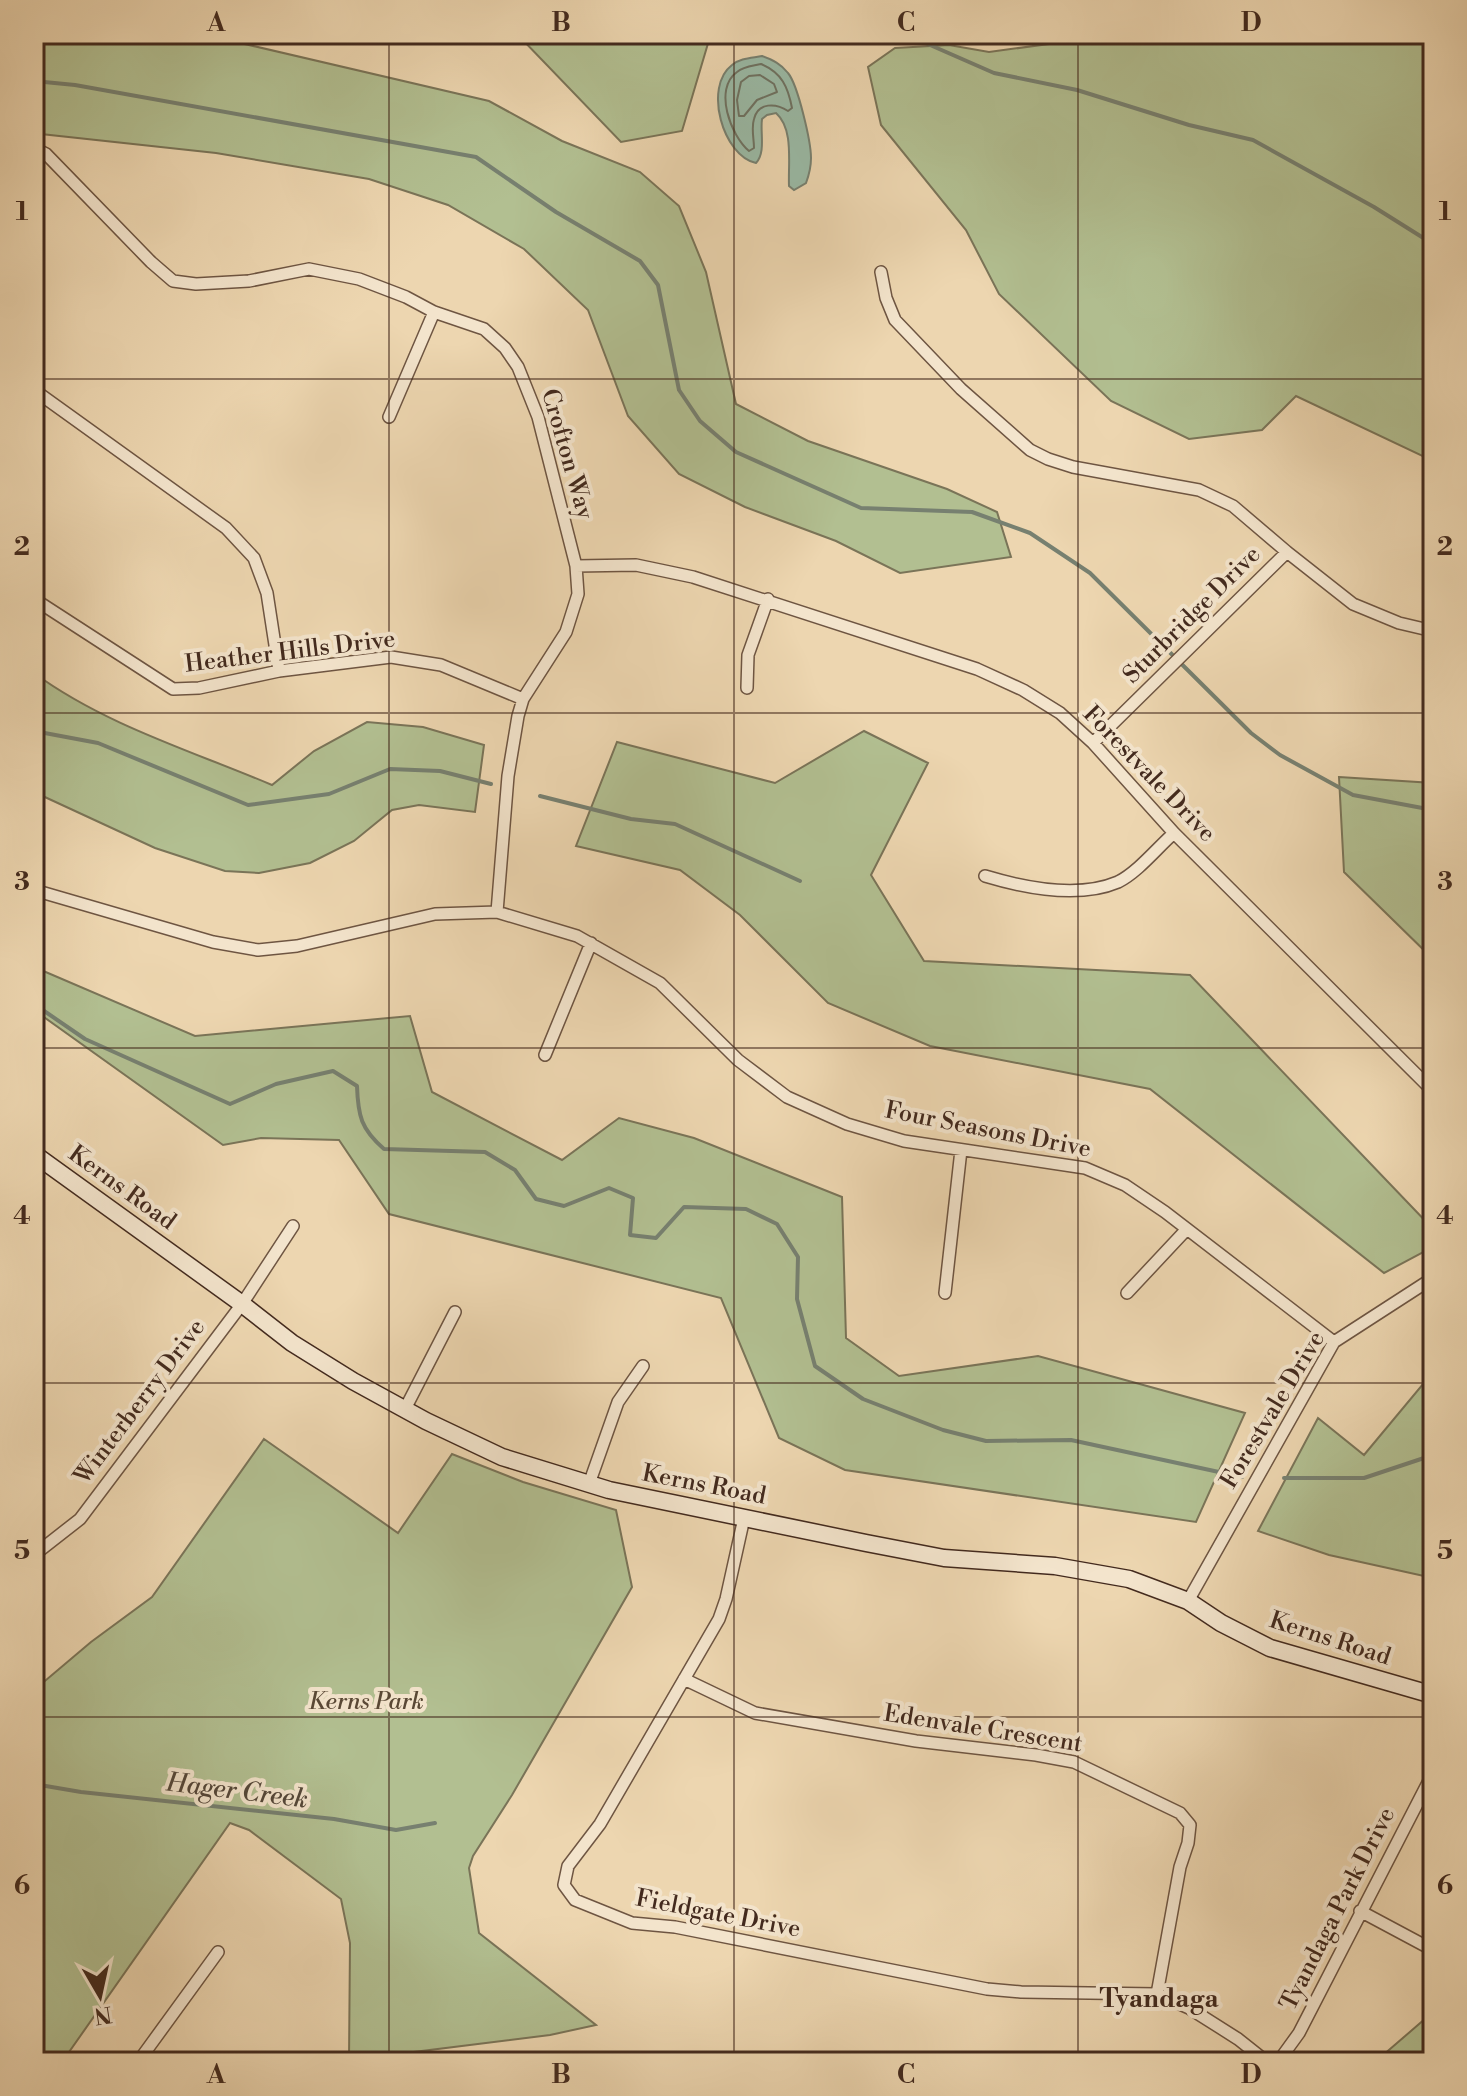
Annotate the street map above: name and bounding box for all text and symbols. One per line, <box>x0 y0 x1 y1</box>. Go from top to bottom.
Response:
text: A <box>206 7 226 39</box>
text: B <box>551 7 571 39</box>
text: C <box>897 7 915 39</box>
text: D <box>1241 7 1261 39</box>
text: 1 <box>16 196 29 228</box>
text: 1 <box>1439 196 1452 228</box>
street label: Crofton Way <box>534 385 600 523</box>
text: 2 <box>14 531 30 563</box>
text: 2 <box>1437 531 1453 563</box>
street label: Sturbridge Drive <box>1117 540 1267 690</box>
street label: Heather Hills Drive <box>183 624 397 680</box>
street label: Forestvale Drive <box>1076 699 1222 849</box>
text: 3 <box>14 866 30 898</box>
text: 3 <box>1437 866 1453 898</box>
street label: Four Seasons Drive <box>882 1095 1094 1165</box>
street label: Kerns Road <box>62 1139 182 1237</box>
text: 4 <box>13 1200 31 1232</box>
text: 4 <box>1436 1200 1454 1232</box>
street label: Winterberry Drive <box>67 1313 212 1491</box>
street label: Forestvale Drive <box>1214 1326 1332 1494</box>
street label: Kerns Road <box>639 1458 769 1512</box>
text: 5 <box>14 1535 30 1567</box>
text: 5 <box>1437 1535 1453 1567</box>
street label: Kerns Road <box>1266 1605 1395 1673</box>
park label: Kerns Park <box>308 1687 424 1717</box>
street label: Edenvale Crescent <box>881 1698 1085 1760</box>
water label: Hager Creek <box>163 1766 310 1816</box>
street label: Tyandaga Park Drive <box>1274 1802 1402 2016</box>
text: 6 <box>14 1870 30 1902</box>
text: 6 <box>1437 1870 1453 1902</box>
street label: Fieldgate Drive <box>633 1883 803 1945</box>
north arrow <box>60 1956 140 2036</box>
district label: Tyandaga <box>1100 1983 1219 2015</box>
text: N <box>92 2000 114 2029</box>
text: A <box>206 2059 226 2091</box>
text: B <box>551 2059 571 2091</box>
text: C <box>897 2059 915 2091</box>
text: D <box>1241 2059 1261 2091</box>

